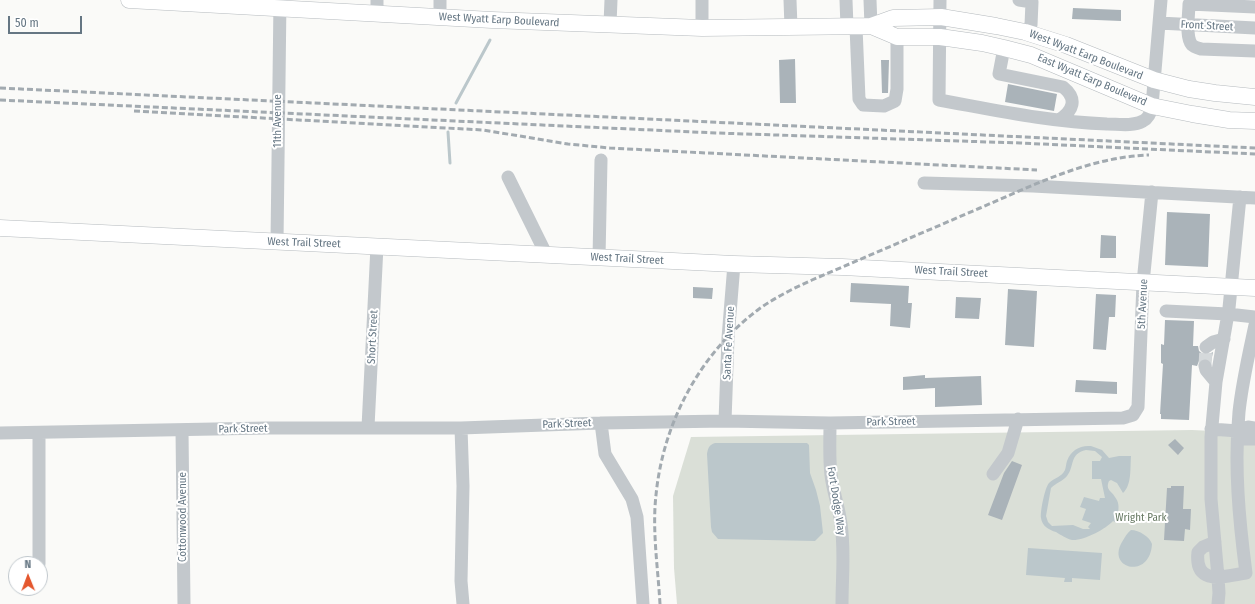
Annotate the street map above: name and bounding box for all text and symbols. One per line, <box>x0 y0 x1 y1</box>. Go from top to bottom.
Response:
scale bar <box>10 8 84 34</box>
street label: West Wyatt Earp Boulevard <box>438 10 560 30</box>
text: 50 m <box>15 16 39 30</box>
street label: Front Street <box>1180 18 1234 34</box>
street label: West Wyatt Earp Boulevard <box>1027 27 1145 83</box>
street label: East Wyatt Earp Boulevard <box>1035 51 1149 109</box>
street label: 11th Avenue <box>271 94 285 148</box>
street label: West Trail Street <box>267 235 341 251</box>
street label: West Trail Street <box>590 250 664 268</box>
street label: West Trail Street <box>914 263 988 281</box>
street label: 5th Avenue <box>1135 279 1151 329</box>
street label: Santa Fe Avenue <box>720 306 738 380</box>
street label: Short Street <box>365 310 381 364</box>
street label: Park Street <box>866 415 916 429</box>
street label: Park Street <box>542 417 592 431</box>
street label: Park Street <box>218 422 268 436</box>
street label: Fort Dodge Way <box>824 466 848 536</box>
street label: Cottonwood Avenue <box>176 472 190 562</box>
park label: Wright Park <box>1115 511 1167 525</box>
north arrow <box>8 556 48 596</box>
text: N <box>24 558 31 571</box>

